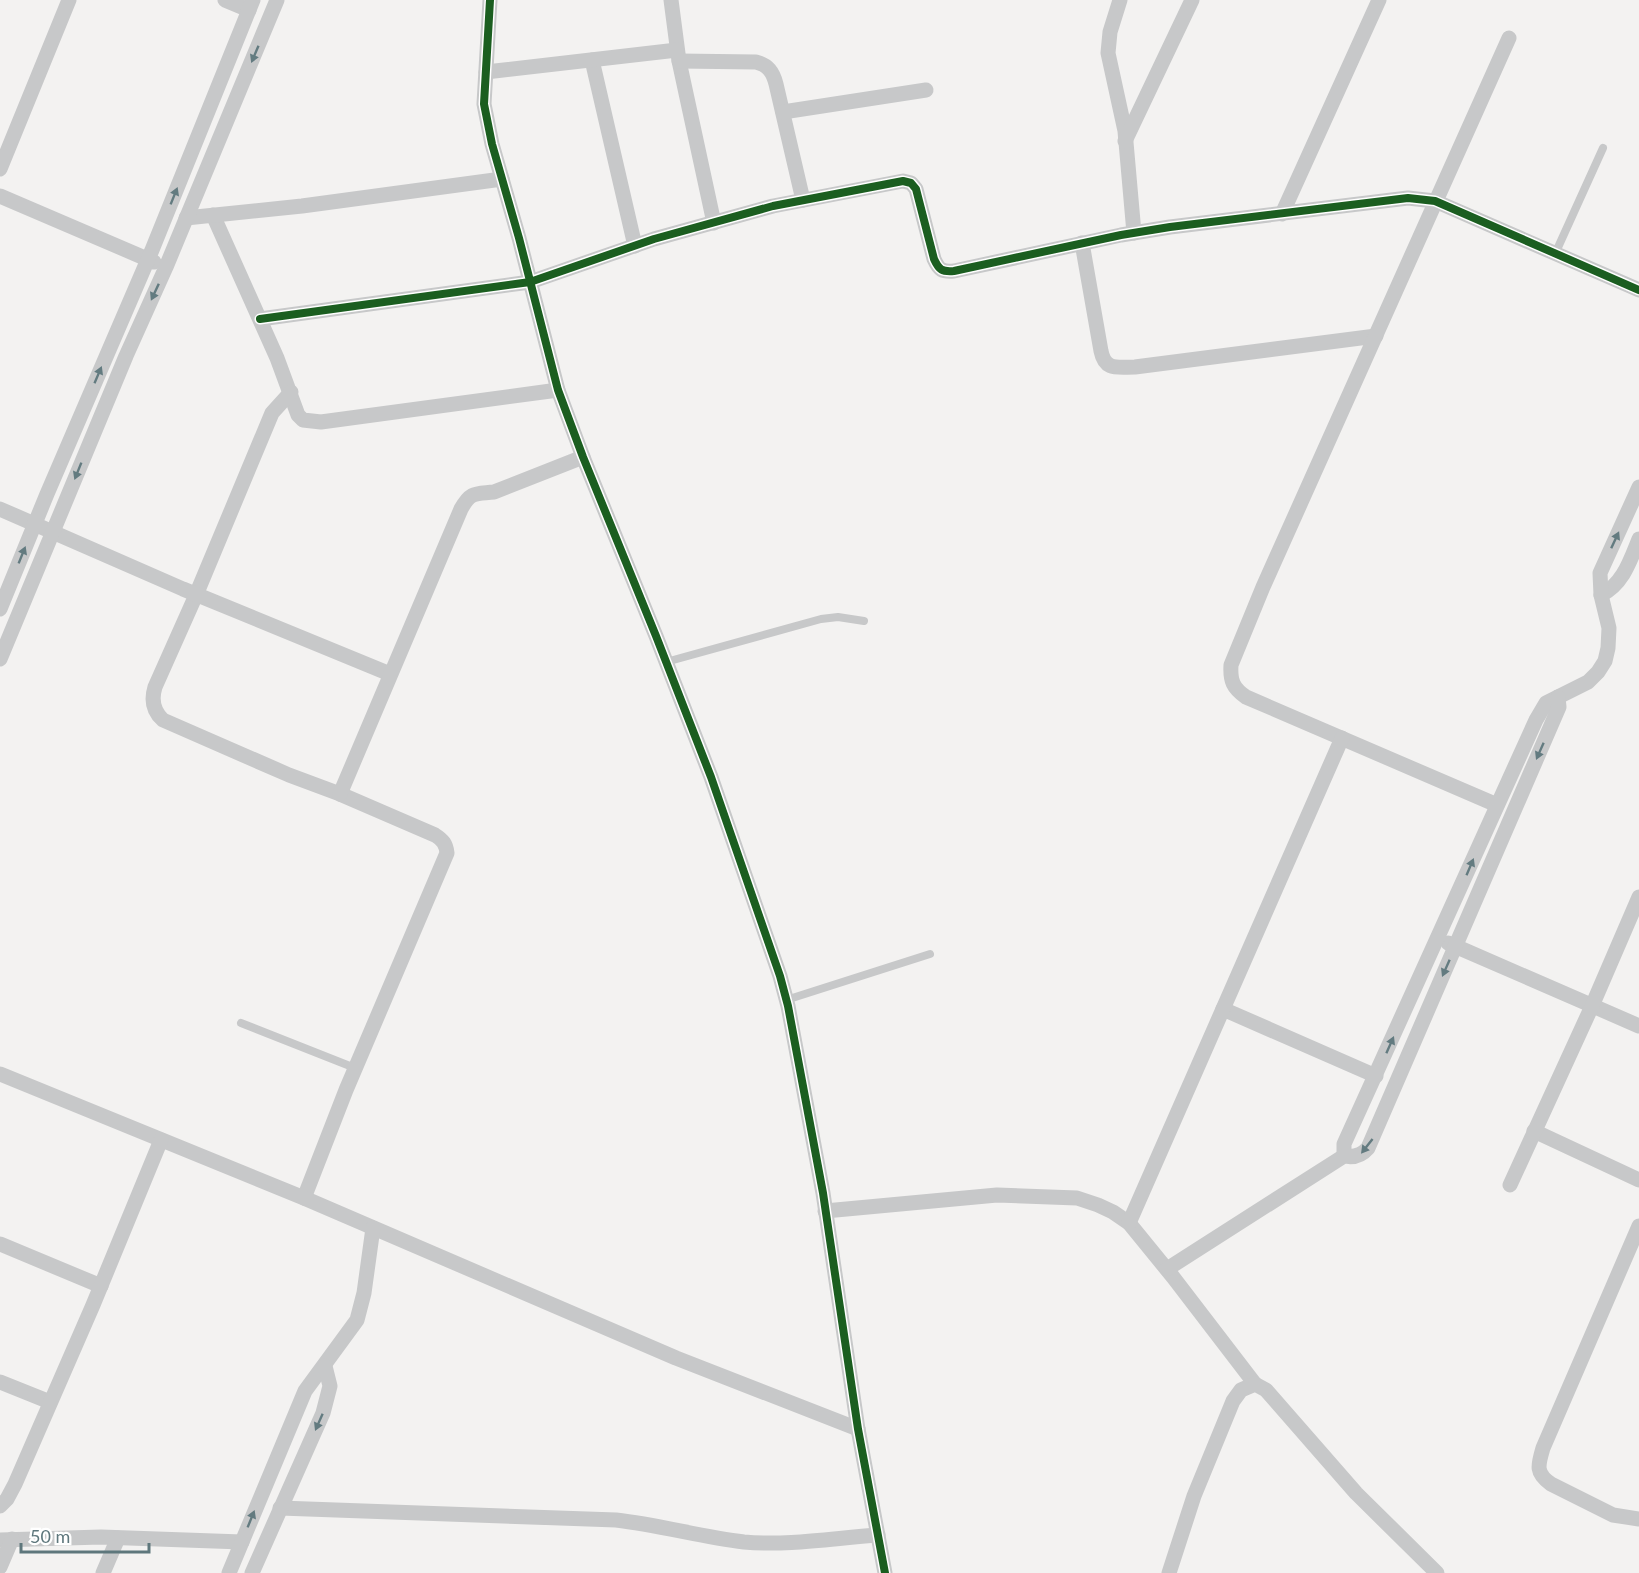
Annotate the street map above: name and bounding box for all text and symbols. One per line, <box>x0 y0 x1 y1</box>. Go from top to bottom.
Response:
one-way arrow <box>250 45 259 63</box>
one-way arrow <box>170 187 179 205</box>
one-way arrow <box>150 283 160 301</box>
one-way arrow <box>93 366 103 384</box>
one-way arrow <box>73 462 82 480</box>
one-way arrow <box>1610 531 1619 548</box>
one-way arrow <box>18 546 27 564</box>
one-way arrow <box>1535 742 1545 760</box>
one-way arrow <box>1466 858 1475 876</box>
one-way arrow <box>1441 960 1450 977</box>
one-way arrow <box>1386 1036 1396 1054</box>
one-way arrow <box>1361 1138 1373 1154</box>
one-way arrow <box>314 1413 323 1430</box>
one-way arrow <box>247 1510 256 1528</box>
scale bar <box>21 1516 148 1554</box>
text: 50 m <box>30 1525 70 1547</box>

